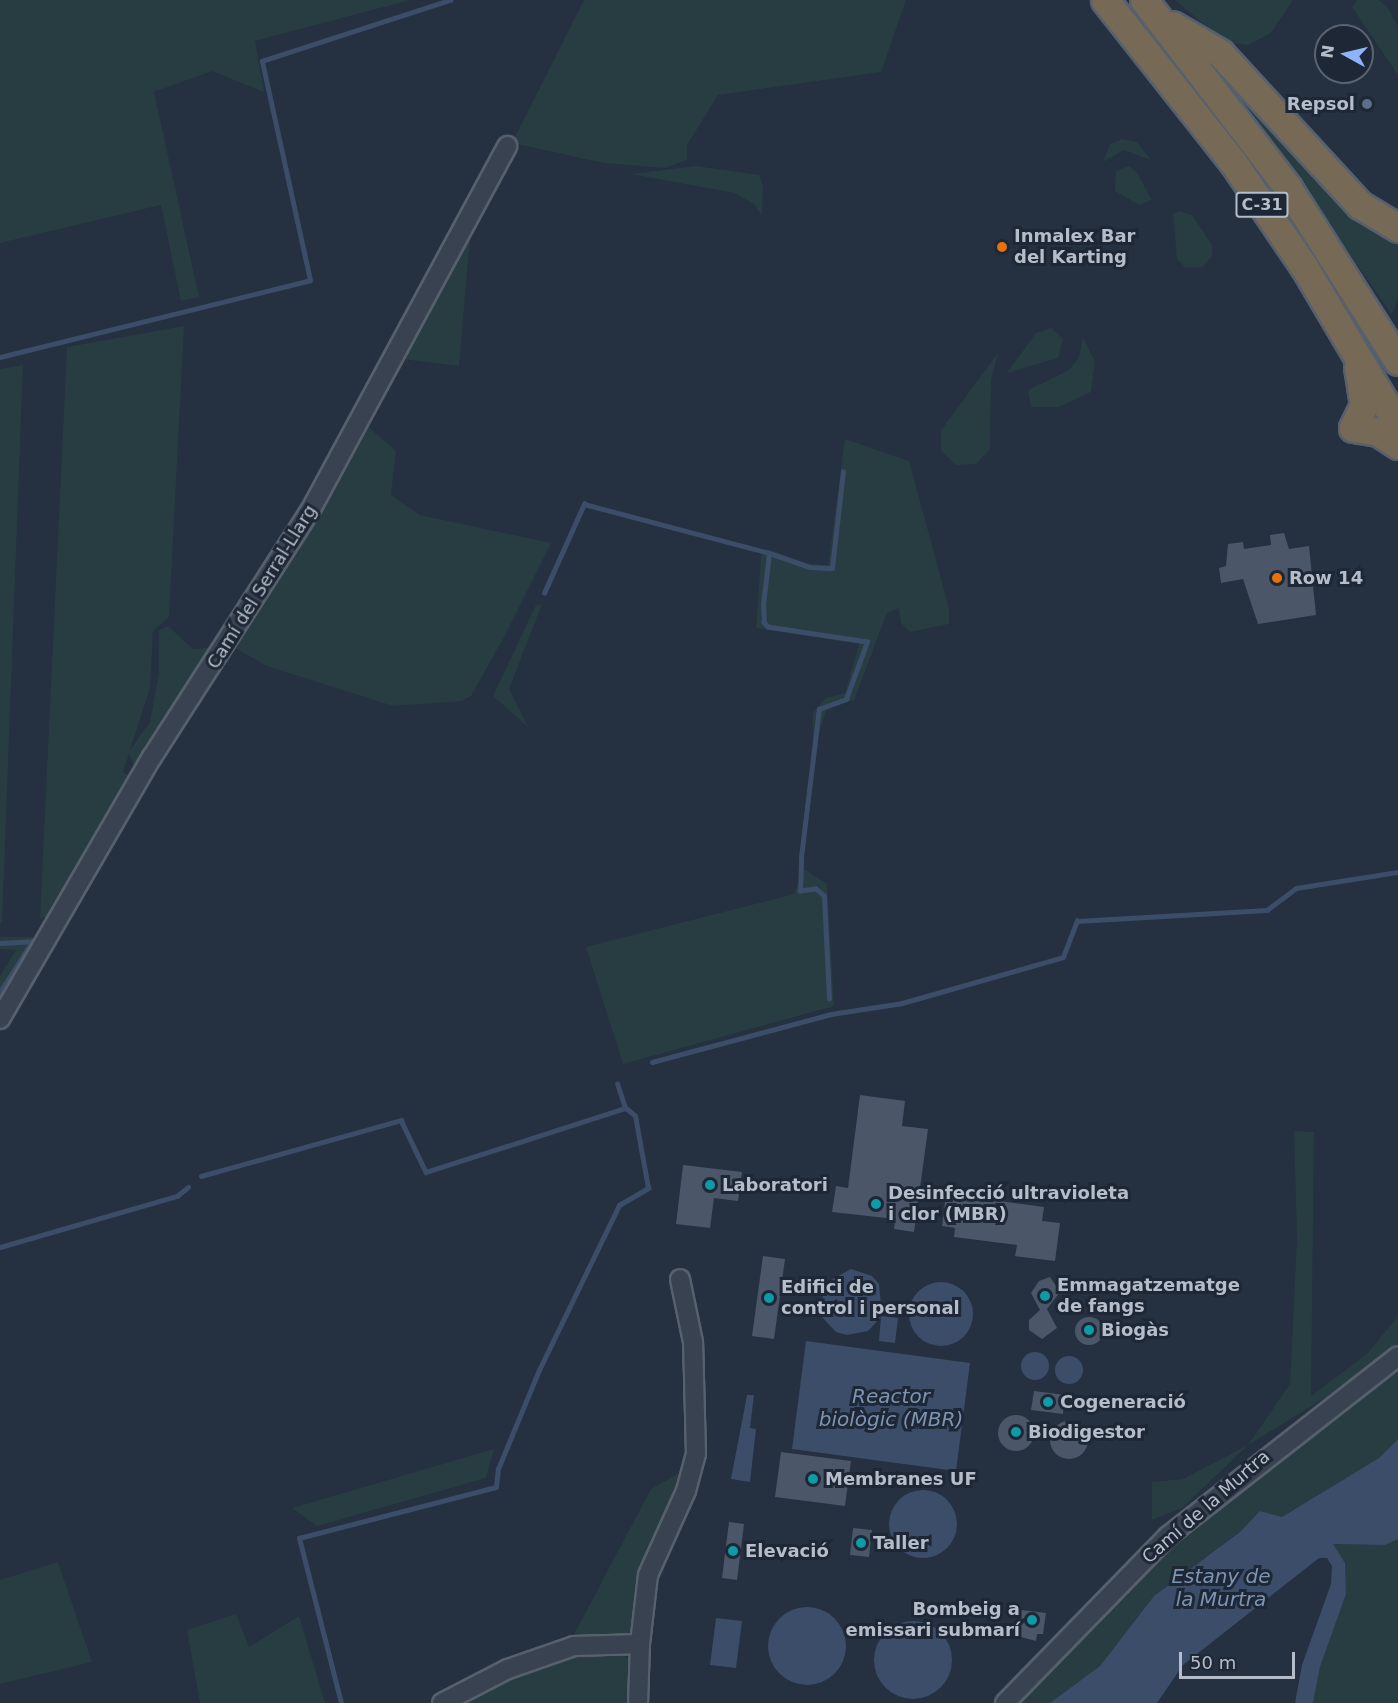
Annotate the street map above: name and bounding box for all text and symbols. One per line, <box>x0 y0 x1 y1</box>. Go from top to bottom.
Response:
north arrow <box>1314 24 1374 84</box>
text: N <box>1317 44 1338 60</box>
place label: Repsol <box>1287 93 1355 115</box>
marker: Repsol <box>1360 97 1374 111</box>
road number: C-31 <box>1235 192 1289 218</box>
place label: Inmalex Bar del Karting <box>1014 226 1135 268</box>
marker: Inmalex Bar del Karting <box>995 240 1009 254</box>
street label: Camí del Serral-Llarg <box>203 501 321 673</box>
place label: Row 14 <box>1289 567 1363 589</box>
marker: Row 14 <box>1270 571 1284 585</box>
place label: Laboratori <box>722 1174 828 1196</box>
marker: Laboratori <box>703 1178 717 1192</box>
place label: Desinfecció ultravioleta i clor (MBR) <box>888 1183 1129 1226</box>
marker: Desinfecció ultravioleta i clor (MBR) <box>869 1197 883 1211</box>
place label: Emmagatzematge de fangs <box>1057 1275 1240 1318</box>
place label: Edifici de control i personal <box>781 1277 960 1320</box>
marker: Emmagatzematge de fangs <box>1038 1289 1052 1303</box>
marker: Edifici de control i personal <box>762 1291 776 1305</box>
place label: Biogàs <box>1101 1319 1169 1341</box>
marker: Biogàs <box>1082 1323 1096 1337</box>
water label: Reactor biològic (MBR) <box>819 1384 963 1431</box>
place label: Cogeneració <box>1060 1391 1186 1413</box>
marker: Cogeneració <box>1041 1395 1055 1409</box>
place label: Biodigestor <box>1028 1421 1145 1443</box>
marker: Biodigestor <box>1009 1425 1023 1439</box>
street label: Camí de la Murtra <box>1138 1446 1274 1568</box>
place label: Membranes UF <box>825 1468 977 1490</box>
marker: Membranes UF <box>806 1472 820 1486</box>
place label: Taller <box>873 1532 929 1554</box>
marker: Taller <box>854 1536 868 1550</box>
place label: Elevació <box>745 1540 829 1562</box>
marker: Elevació <box>726 1544 740 1558</box>
water label: Estany de la Murtra <box>1171 1565 1271 1612</box>
place label: Bombeig a emissari submarí <box>846 1599 1020 1642</box>
marker: Bombeig a emissari submarí <box>1025 1613 1039 1627</box>
scale bar <box>1182 1640 1298 1678</box>
text: 50 m <box>1190 1652 1236 1673</box>

